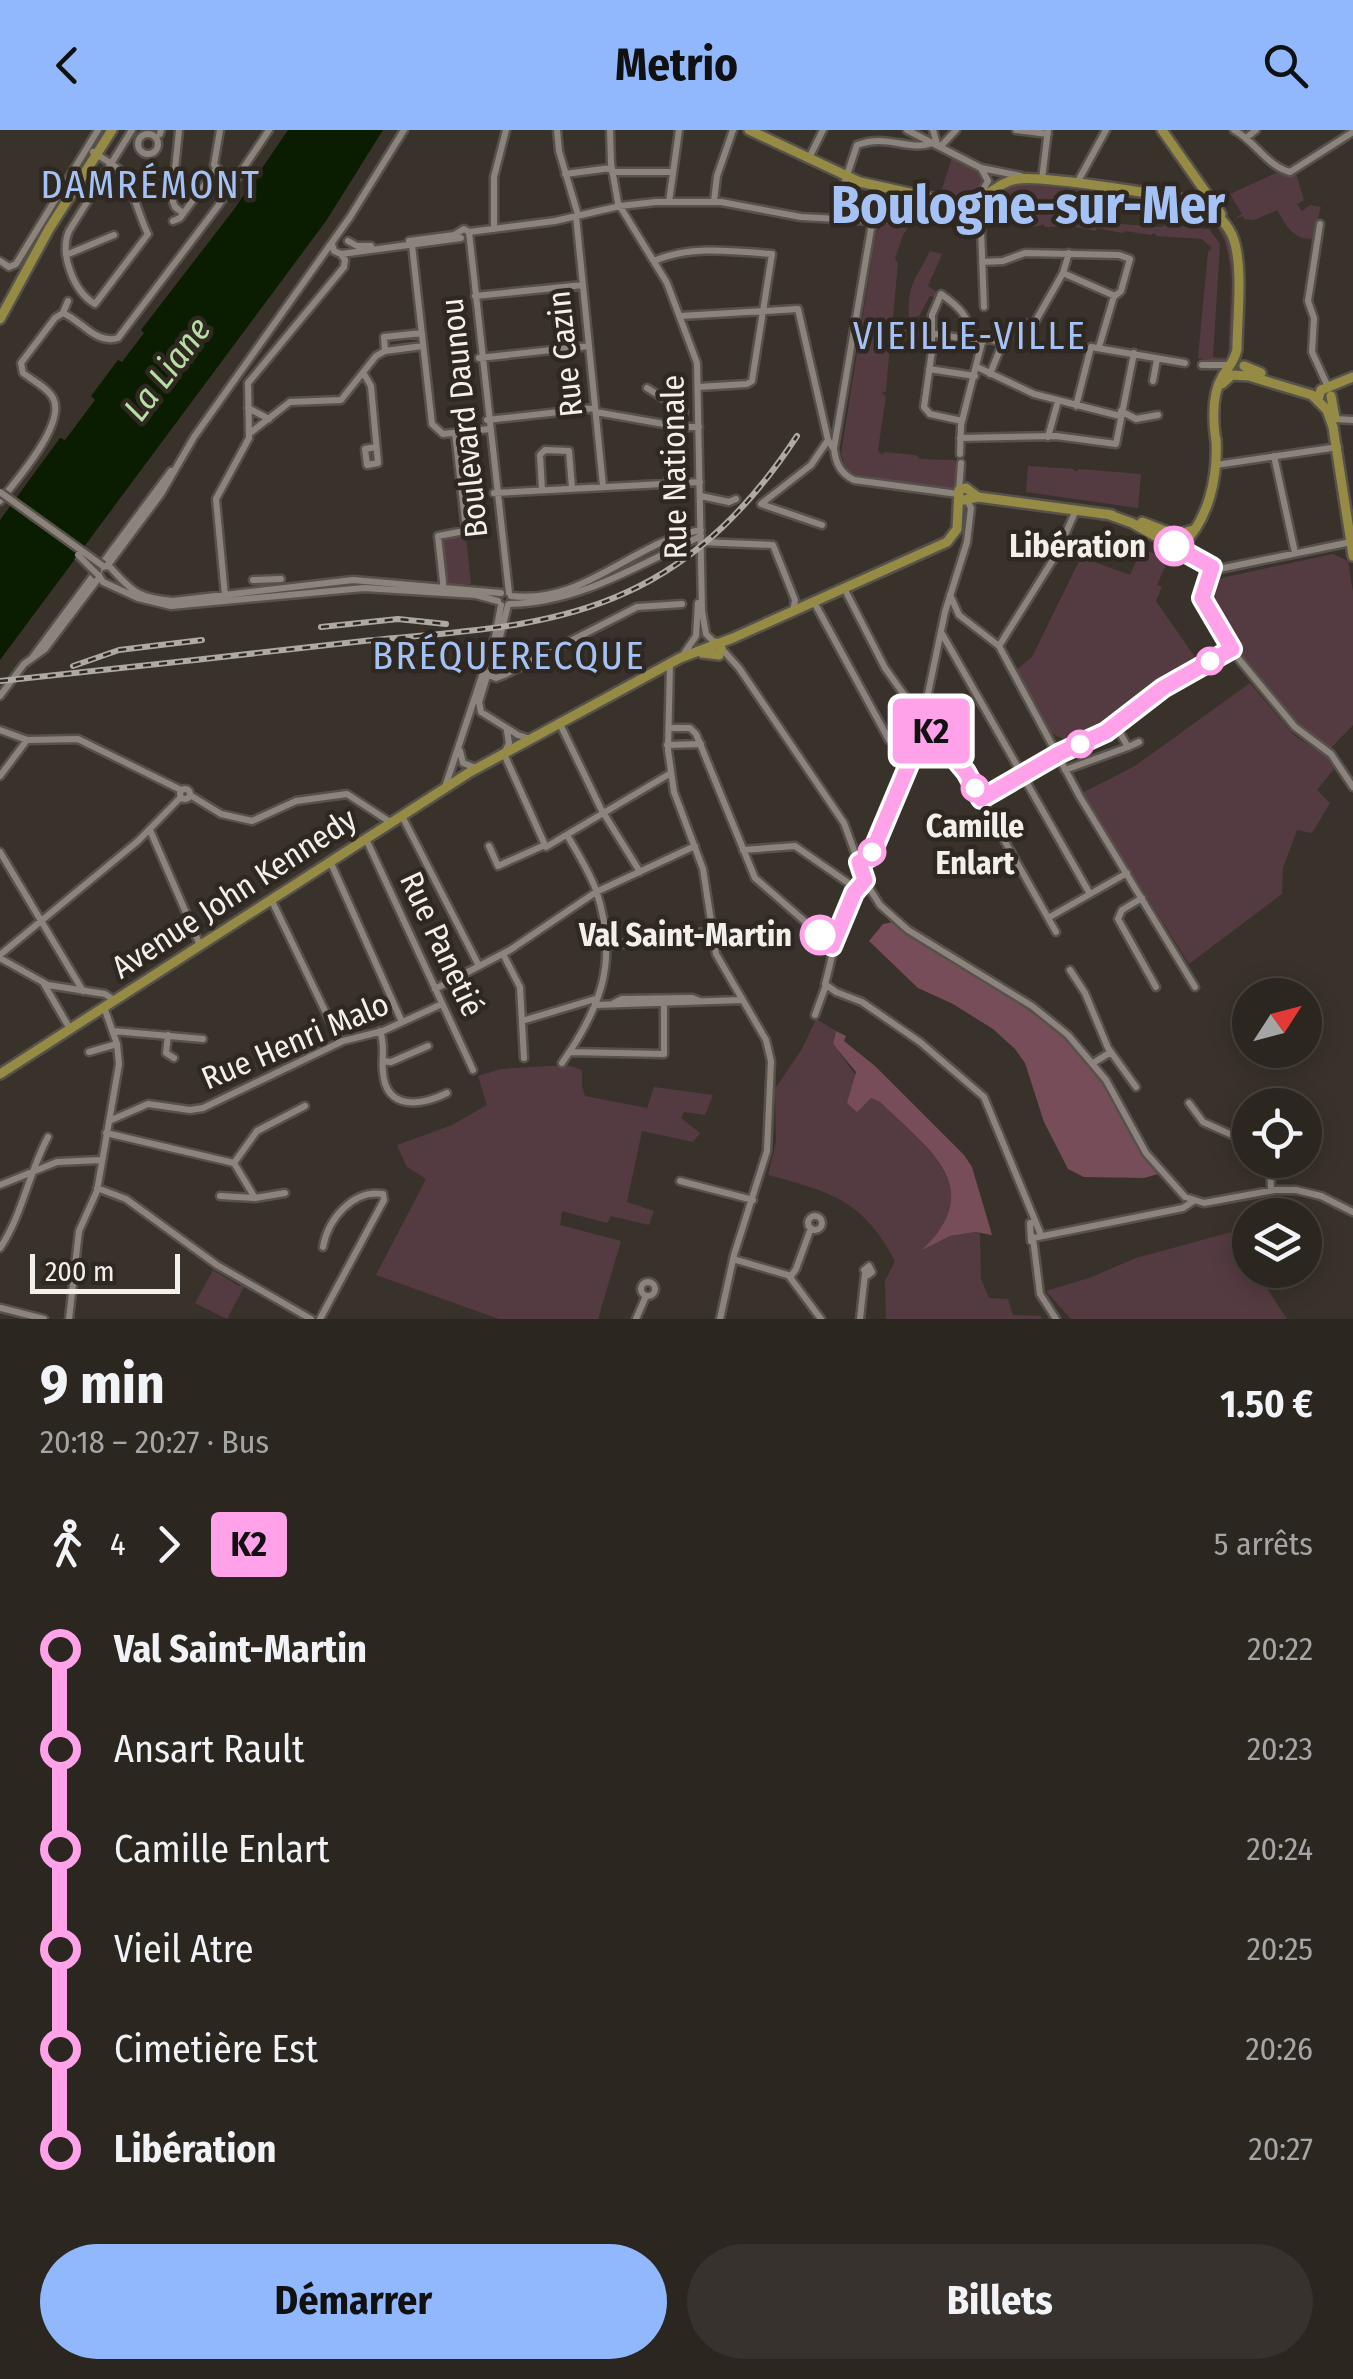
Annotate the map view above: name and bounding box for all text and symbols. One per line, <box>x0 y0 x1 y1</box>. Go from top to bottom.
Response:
icon: back <box>40 38 95 93</box>
text: Metrio <box>615 38 738 92</box>
icon: search <box>1258 38 1313 93</box>
district label: DAMRÉMONT <box>41 162 261 208</box>
district label: Boulogne-sur-Mer <box>831 174 1226 237</box>
street label: Rue Cazin <box>539 289 591 419</box>
street label: Boulevard Daunou <box>433 296 495 540</box>
water label: La Liane <box>115 309 219 429</box>
district label: VIEILLE-VILLE <box>853 313 1087 359</box>
street label: Rue Nationale <box>653 375 695 559</box>
place label: Libération <box>1009 527 1146 565</box>
marker: Libération <box>1155 527 1193 565</box>
district label: BRÉQUERECQUE <box>372 633 646 679</box>
unlabelled marker <box>1197 648 1223 674</box>
line badge: K2 <box>886 698 976 764</box>
text: K2 <box>913 710 949 752</box>
unlabelled marker <box>1067 731 1093 757</box>
marker: Camille Enlart <box>962 775 988 801</box>
street label: Avenue John Kennedy <box>105 799 364 986</box>
place label: Camille Enlart <box>926 807 1024 882</box>
unlabelled marker <box>859 839 885 865</box>
street label: Rue Panetié <box>392 866 492 1022</box>
place label: Val Saint-Martin <box>578 916 792 954</box>
marker: Val Saint-Martin <box>801 916 839 954</box>
north arrow <box>1232 978 1322 1068</box>
map controls <box>1232 978 1322 1288</box>
street label: Rue Henri Malo <box>196 985 394 1097</box>
button: locate <box>1232 1088 1322 1178</box>
button: layers <box>1232 1198 1322 1288</box>
scale bar <box>30 1249 180 1294</box>
text: 200 m <box>45 1255 115 1288</box>
text: 9 min <box>40 1352 165 1418</box>
text: 1.50 € <box>1220 1381 1313 1427</box>
text: 20:18 – 20:27 · Bus <box>40 1423 269 1461</box>
icon: walk <box>40 1517 95 1572</box>
icon: forward <box>141 1517 196 1572</box>
text: K2 <box>231 1523 267 1565</box>
text: 4 <box>110 1525 126 1563</box>
text: 5 arrêts <box>1214 1525 1313 1563</box>
text: Val Saint-Martin <box>114 1626 367 1672</box>
text: 20:22 <box>1247 1630 1313 1668</box>
text: Ansart Rault <box>114 1726 305 1772</box>
text: 20:23 <box>1247 1730 1313 1768</box>
text: Camille Enlart <box>114 1826 330 1872</box>
text: 20:24 <box>1246 1830 1313 1868</box>
text: Vieil Atre <box>114 1926 254 1972</box>
text: 20:25 <box>1247 1930 1313 1968</box>
text: Cimetière Est <box>114 2026 318 2072</box>
text: 20:26 <box>1245 2030 1313 2068</box>
text: Libération <box>114 2126 277 2172</box>
text: 20:27 <box>1249 2130 1313 2168</box>
button: Démarrer <box>40 2244 667 2359</box>
button: Billets <box>687 2244 1313 2359</box>

